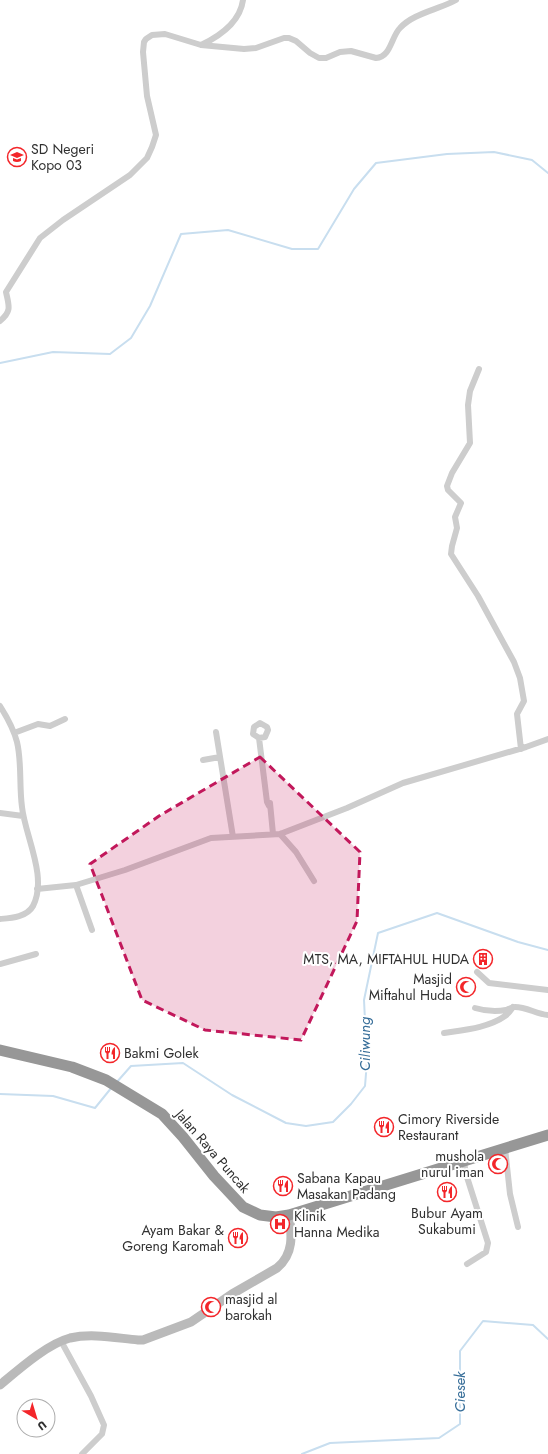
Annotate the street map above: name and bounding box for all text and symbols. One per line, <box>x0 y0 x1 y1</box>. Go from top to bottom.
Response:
place label: SD Negeri Kopo 03 <box>31 139 94 175</box>
school or university icon: SD Negeri Kopo 03 <box>6 146 28 168</box>
building icon: MTS, MA, MIFTAHUL HUDA <box>472 948 494 970</box>
place label: MTS, MA, MIFTAHUL HUDA <box>303 949 470 969</box>
place label: Masjid Miftahul Huda <box>369 969 452 1005</box>
mosque icon: Masjid Miftahul Huda <box>455 976 477 998</box>
water label: Ciliwung <box>354 1016 376 1071</box>
restaurant icon: Bakmi Golek <box>99 1042 121 1064</box>
place label: Bakmi Golek <box>124 1043 199 1063</box>
street label: Jalan Raya Puncak <box>170 1103 255 1198</box>
place label: Cimory Riverside Restaurant <box>398 1109 499 1145</box>
restaurant icon: Cimory Riverside Restaurant <box>373 1116 395 1138</box>
place label: mushola nurul iman <box>421 1146 484 1182</box>
mosque icon: mushola nurul iman <box>487 1153 509 1175</box>
place label: Sabana Kapau Masakan Padang <box>297 1168 396 1204</box>
restaurant icon: Sabana Kapau Masakan Padang <box>272 1175 294 1197</box>
restaurant icon: Bubur Ayam Sukabumi <box>436 1181 458 1203</box>
place label: Bubur Ayam Sukabumi <box>411 1203 483 1239</box>
place label: Klinik Hanna Medika <box>294 1206 379 1242</box>
hospital icon: Klinik Hanna Medika <box>269 1213 291 1235</box>
place label: Ayam Bakar & Goreng Karomah <box>122 1220 225 1256</box>
restaurant icon: Ayam Bakar & Goreng Karomah <box>227 1227 249 1249</box>
place label: masjid al barokah <box>225 1289 278 1325</box>
mosque icon: masjid al barokah <box>200 1296 222 1318</box>
water label: Ciesek <box>449 1371 471 1413</box>
north arrow <box>16 1398 56 1438</box>
text: U <box>34 1417 50 1435</box>

